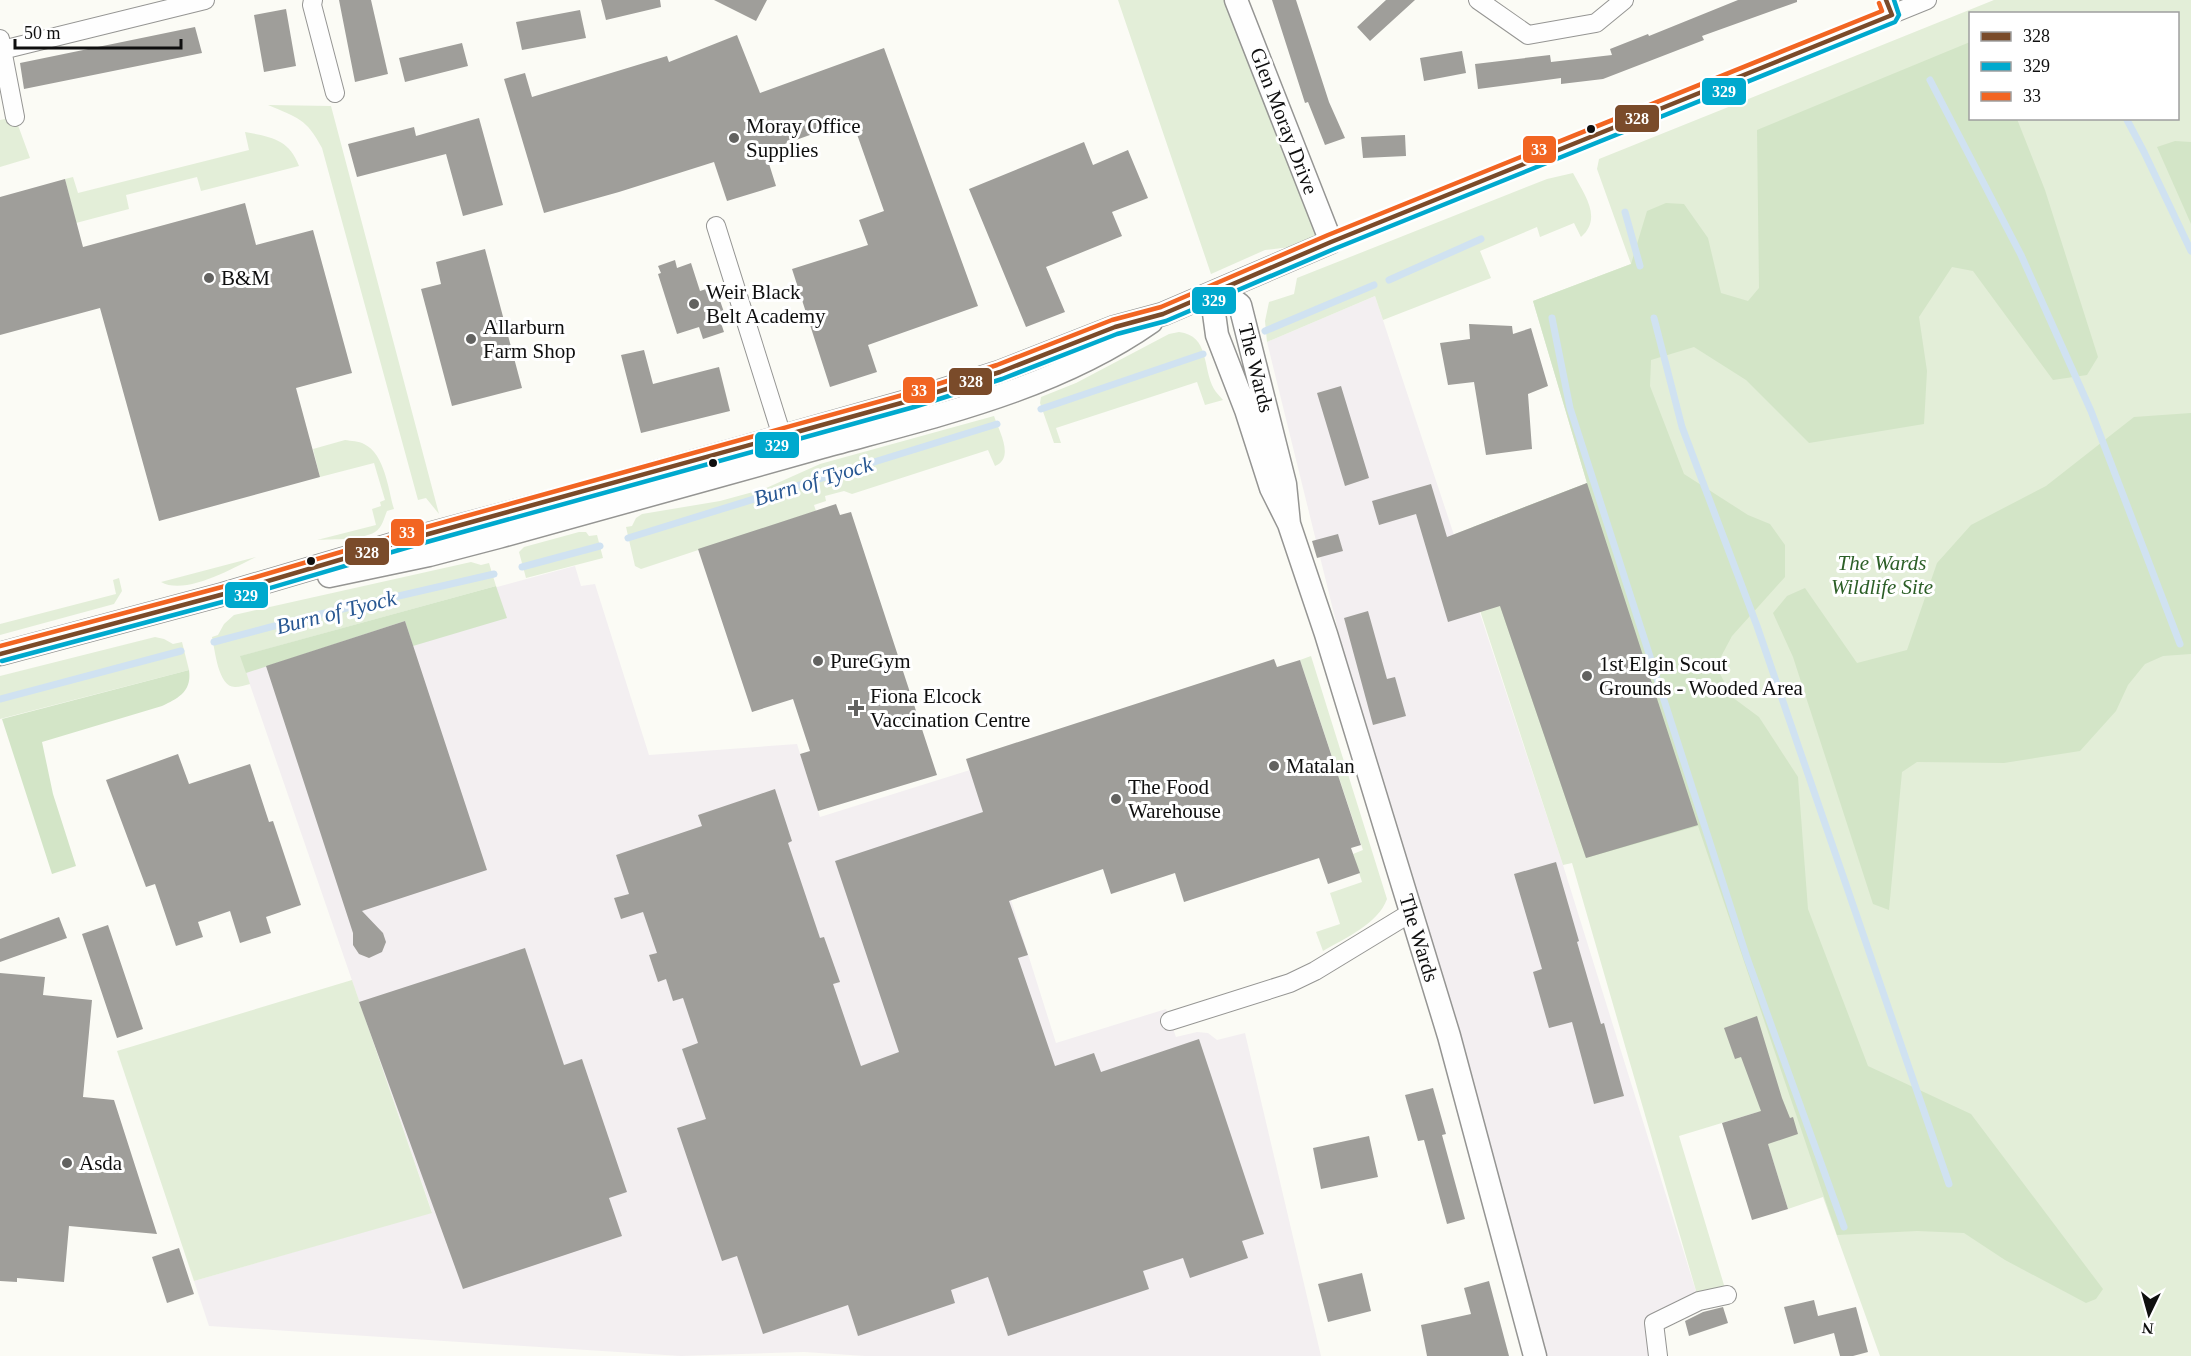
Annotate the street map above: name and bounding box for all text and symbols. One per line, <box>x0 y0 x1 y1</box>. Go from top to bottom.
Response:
scale bar <box>15 12 182 50</box>
legend <box>1969 12 2179 120</box>
text: 50 m <box>24 23 61 43</box>
text: 328 <box>2023 26 2050 46</box>
street label: Glen Moray Drive <box>1245 44 1323 198</box>
text: 329 <box>2023 56 2050 76</box>
line badge: 329 <box>1701 77 1747 106</box>
text: 329 <box>1712 83 1736 100</box>
text: 33 <box>2023 86 2041 106</box>
line badge: 328 <box>1614 104 1660 133</box>
text: 328 <box>1625 110 1649 127</box>
place label: Moray Office Supplies <box>746 114 861 162</box>
unlabelled marker <box>1585 123 1597 135</box>
marker: Moray Office Supplies <box>727 131 741 145</box>
line badge: 33 <box>1522 135 1557 164</box>
text: 33 <box>1531 141 1547 158</box>
place label: B&M <box>221 266 270 290</box>
marker: B&M <box>202 271 216 285</box>
place label: Weir Black Belt Academy <box>706 280 826 328</box>
line badge: 329 <box>1191 286 1237 315</box>
text: 329 <box>1202 292 1226 309</box>
marker: Weir Black Belt Academy <box>687 297 701 311</box>
place label: Allarburn Farm Shop <box>483 315 576 363</box>
street label: The Wards <box>1233 321 1279 415</box>
marker: Allarburn Farm Shop <box>464 332 478 346</box>
line badge: 328 <box>948 367 993 396</box>
text: 328 <box>959 373 983 390</box>
line badge: 33 <box>902 376 936 404</box>
text: 33 <box>911 382 927 399</box>
line badge: 329 <box>754 431 800 459</box>
text: 329 <box>765 437 789 454</box>
water label: Burn of Tyock <box>751 451 877 511</box>
unlabelled marker <box>707 457 719 469</box>
line badge: 33 <box>390 518 425 547</box>
text: 33 <box>399 524 415 541</box>
line badge: 328 <box>344 537 390 566</box>
text: 328 <box>355 544 379 561</box>
park label: The Wards Wildlife Site <box>1831 551 1933 599</box>
unlabelled marker <box>305 555 317 567</box>
line badge: 329 <box>224 581 269 609</box>
water label: Burn of Tyock <box>273 585 400 639</box>
text: 329 <box>234 587 258 604</box>
place label: PureGym <box>830 649 911 673</box>
place label: 1st Elgin Scout Grounds - Wooded Area <box>1599 652 1803 700</box>
marker: PureGym <box>811 654 825 668</box>
marker: 1st Elgin Scout Grounds - Wooded Area <box>1580 669 1594 683</box>
place label: Fiona Elcock Vaccination Centre <box>870 684 1030 732</box>
marker: Fiona Elcock Vaccination Centre <box>847 699 865 717</box>
place label: Matalan <box>1286 754 1355 778</box>
marker: Matalan <box>1267 759 1281 773</box>
place label: The Food Warehouse <box>1128 775 1221 823</box>
marker: The Food Warehouse <box>1109 792 1123 806</box>
street label: The Wards <box>1394 891 1444 985</box>
place label: Asda <box>79 1151 123 1175</box>
marker: Asda <box>60 1156 74 1170</box>
north arrow <box>2119 1284 2179 1344</box>
text: N <box>2141 1319 2154 1337</box>

